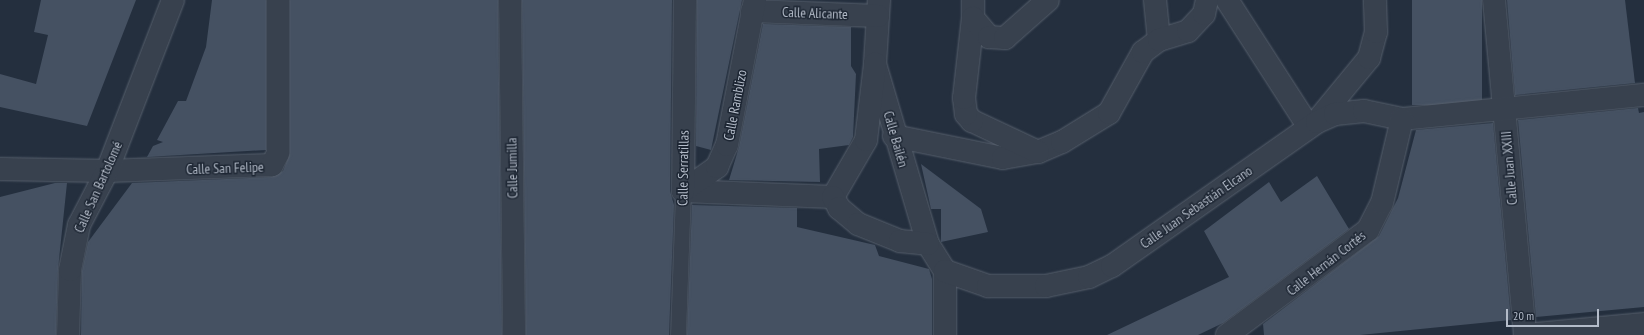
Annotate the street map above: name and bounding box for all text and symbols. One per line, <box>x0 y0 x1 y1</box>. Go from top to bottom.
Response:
street label: Calle Alicante <box>782 3 848 23</box>
street label: Calle Ramblizo <box>720 68 750 142</box>
street label: Calle Bailén <box>880 109 912 169</box>
street label: Calle Serratillas <box>674 130 692 206</box>
street label: Calle Juan XXIII <box>1497 130 1521 206</box>
street label: Calle Jumilla <box>503 137 521 199</box>
street label: Calle San Bartolomé <box>70 139 126 235</box>
street label: Calle San Felipe <box>186 158 264 178</box>
street label: Calle Juan Sebastián Elcano <box>1137 162 1255 252</box>
street label: Calle Hernán Cortés <box>1283 227 1369 299</box>
scale bar <box>1508 301 1601 327</box>
text: 20 m <box>1513 308 1534 323</box>

